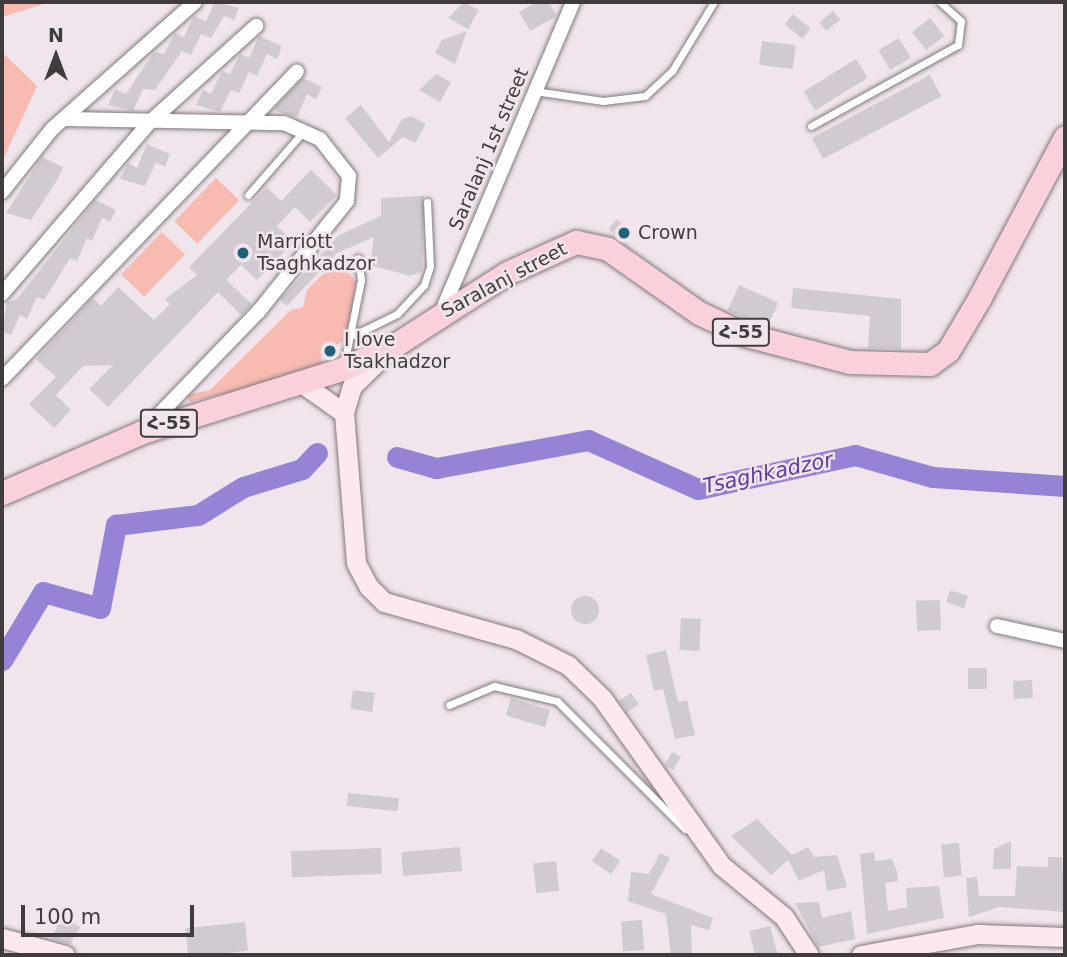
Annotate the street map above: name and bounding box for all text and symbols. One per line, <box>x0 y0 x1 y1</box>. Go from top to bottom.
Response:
north arrow <box>21 21 91 91</box>
text: N <box>48 24 64 46</box>
street label: Saralanj 1st street <box>444 64 534 234</box>
place label: Crown <box>638 222 698 244</box>
marker: Crown <box>616 225 632 241</box>
place label: Marriott Tsaghkadzor <box>257 231 375 275</box>
street label: Saralanj street <box>437 237 571 323</box>
marker: Marriott Tsaghkadzor <box>235 245 251 261</box>
road number: Հ-55 <box>711 318 771 346</box>
place label: I love Tsakhadzor <box>344 329 450 373</box>
marker: I love Tsakhadzor <box>322 343 338 359</box>
road number: Հ-55 <box>139 408 199 438</box>
water label: Tsaghkadzor <box>701 447 835 499</box>
scale bar <box>24 890 198 934</box>
text: 100 m <box>34 905 101 929</box>

